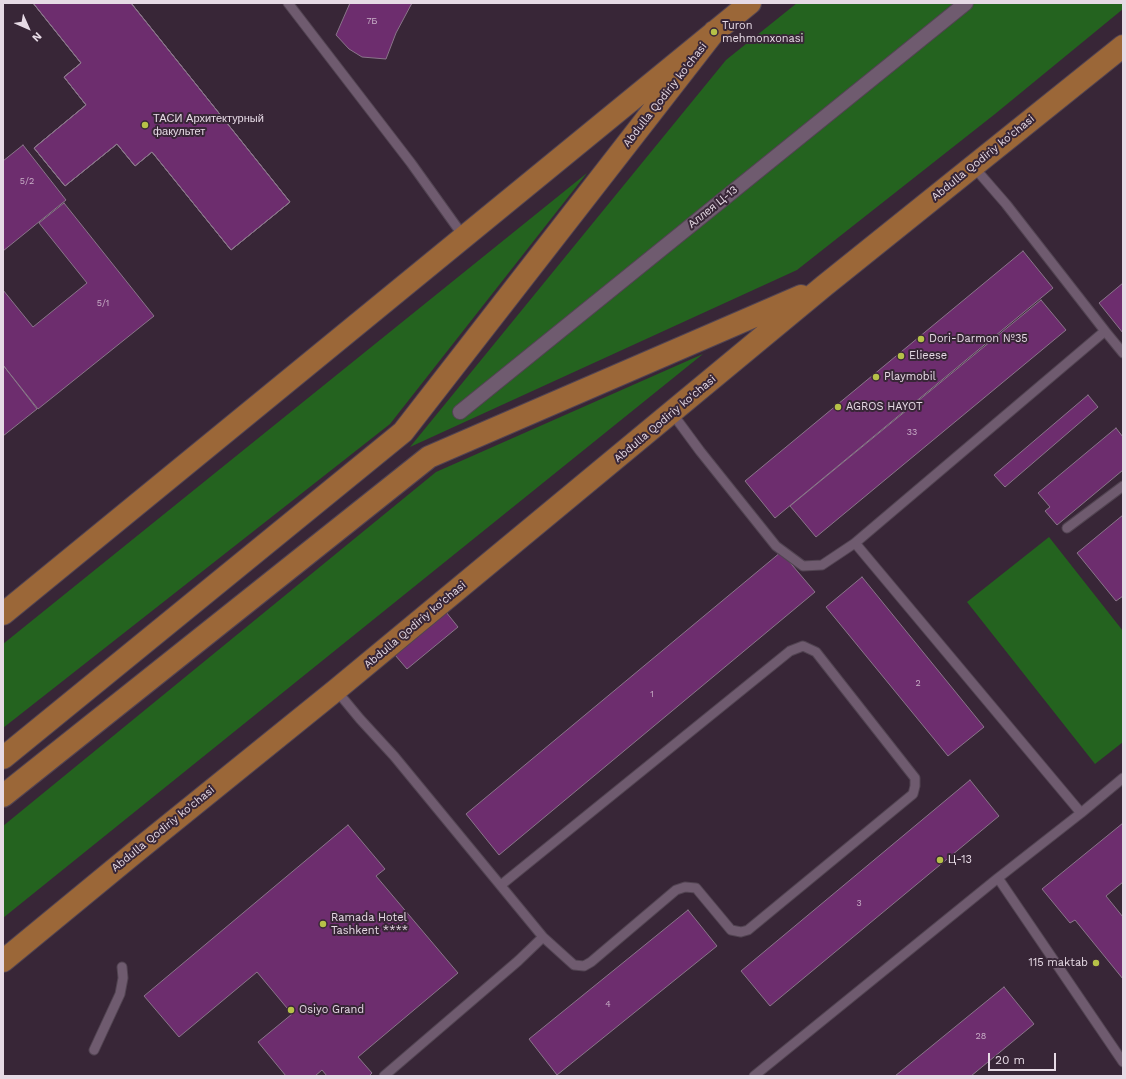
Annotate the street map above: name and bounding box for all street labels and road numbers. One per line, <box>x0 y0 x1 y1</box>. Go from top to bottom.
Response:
street label: Abdulla Qodiriy ko'chasi <box>620 40 710 150</box>
street label: Abdulla Qodiriy ko'chasi <box>929 112 1037 204</box>
street label: Аллея Ц-13 <box>686 183 740 231</box>
street label: Abdulla Qodiriy ko'chasi <box>611 373 719 465</box>
street label: Abdulla Qodiriy ko'chasi <box>361 579 469 671</box>
street label: Abdulla Qodiriy ko'chasi <box>109 783 217 875</box>

